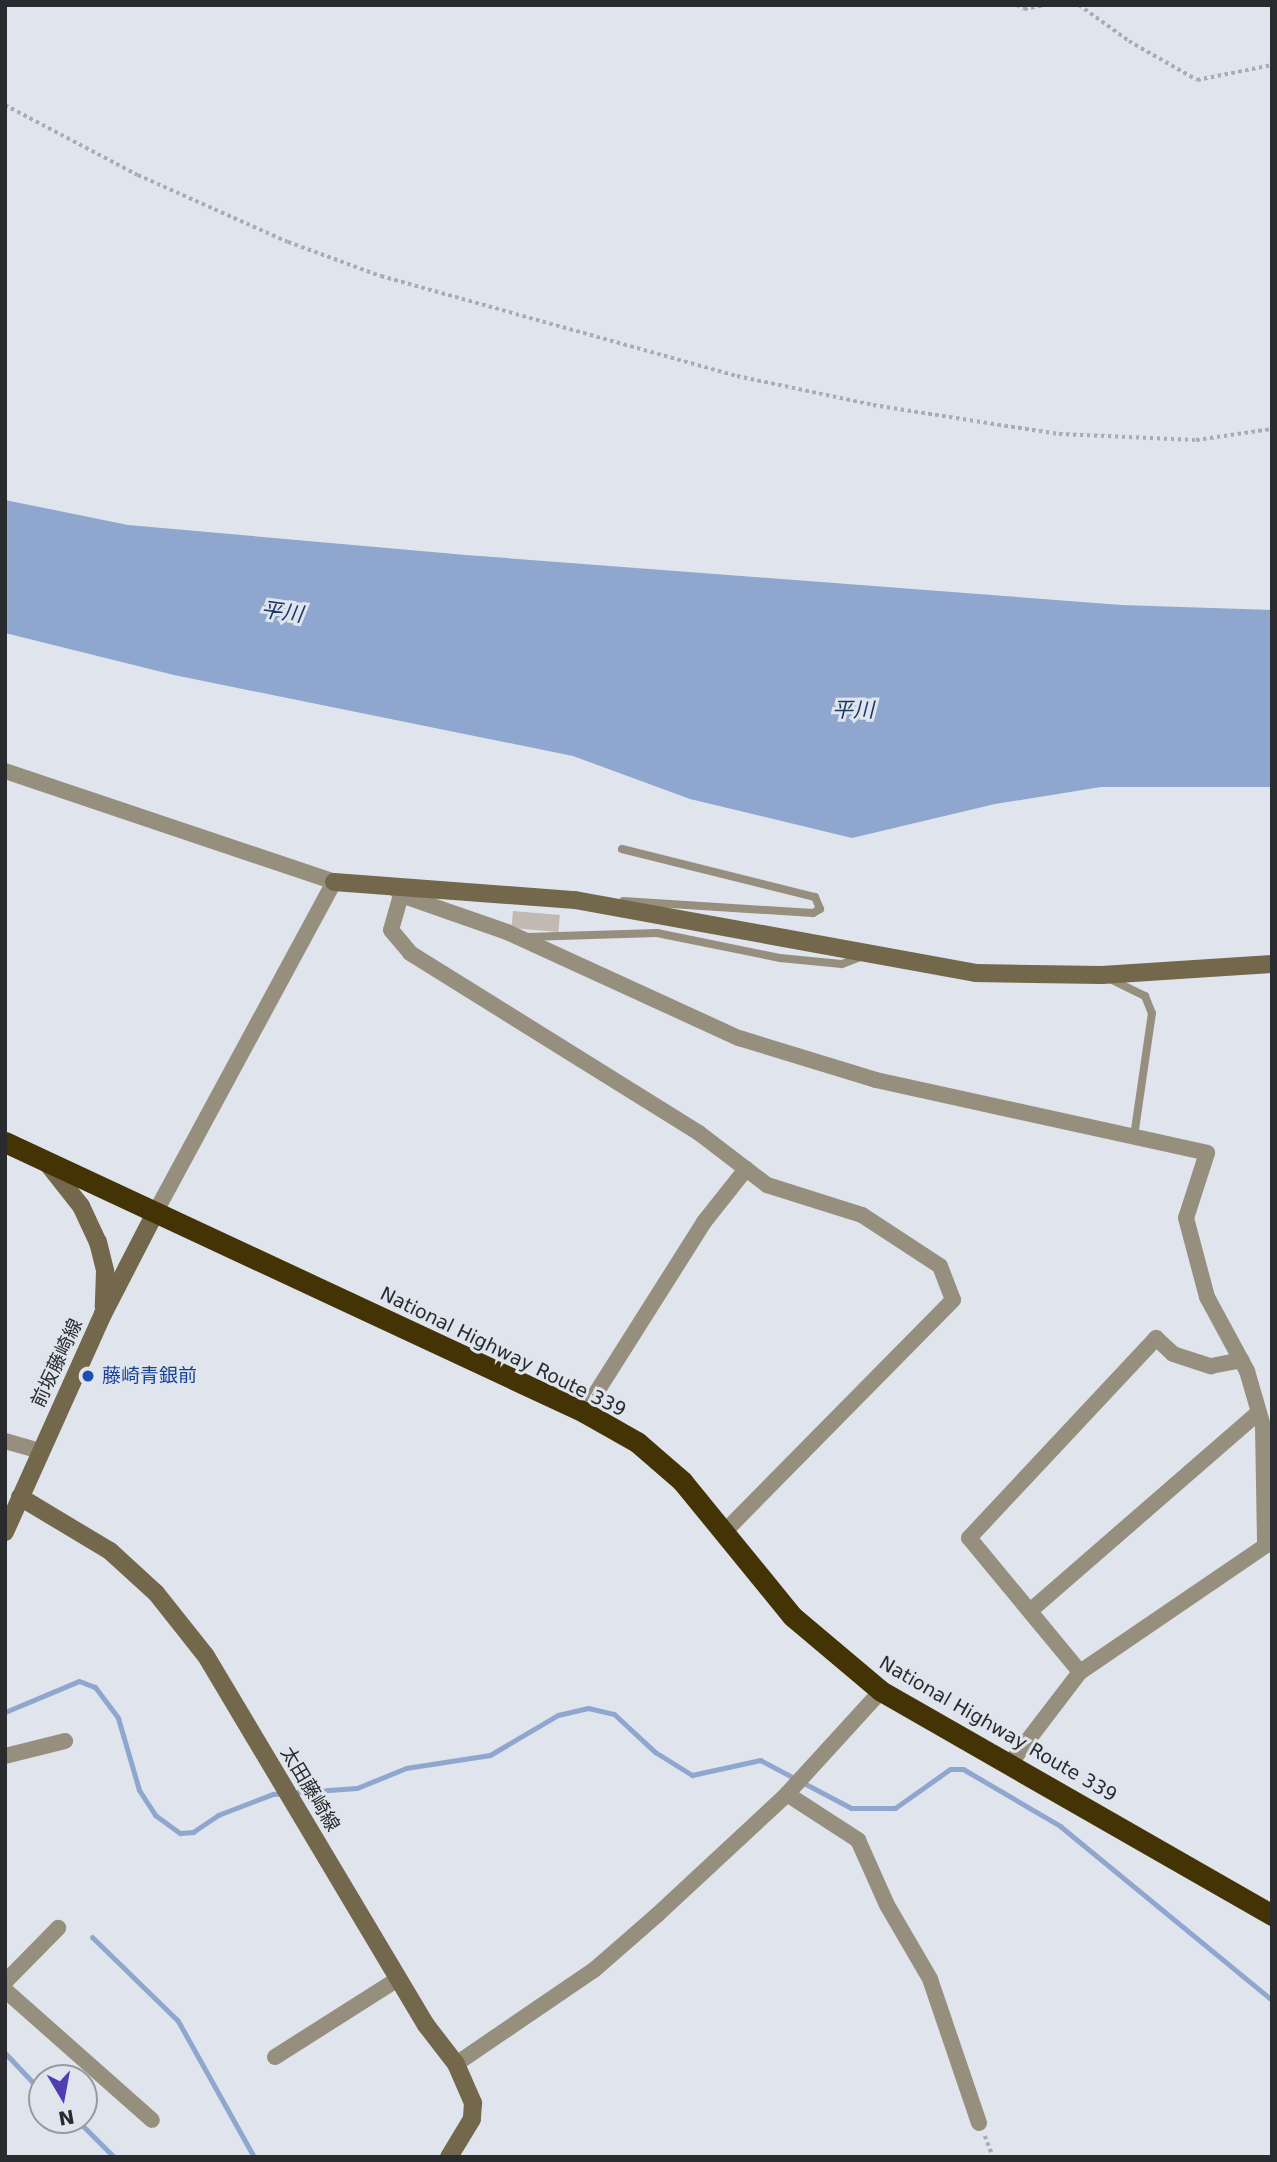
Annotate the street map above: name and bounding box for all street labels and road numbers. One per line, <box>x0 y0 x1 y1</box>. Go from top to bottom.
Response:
street label: National Highway Route 339 <box>376 1282 630 1422</box>
street label: 前坂藤崎線 <box>27 1315 87 1411</box>
street label: National Highway Route 339 <box>875 1651 1121 1807</box>
street label: 太田藤崎線 <box>276 1742 344 1836</box>

